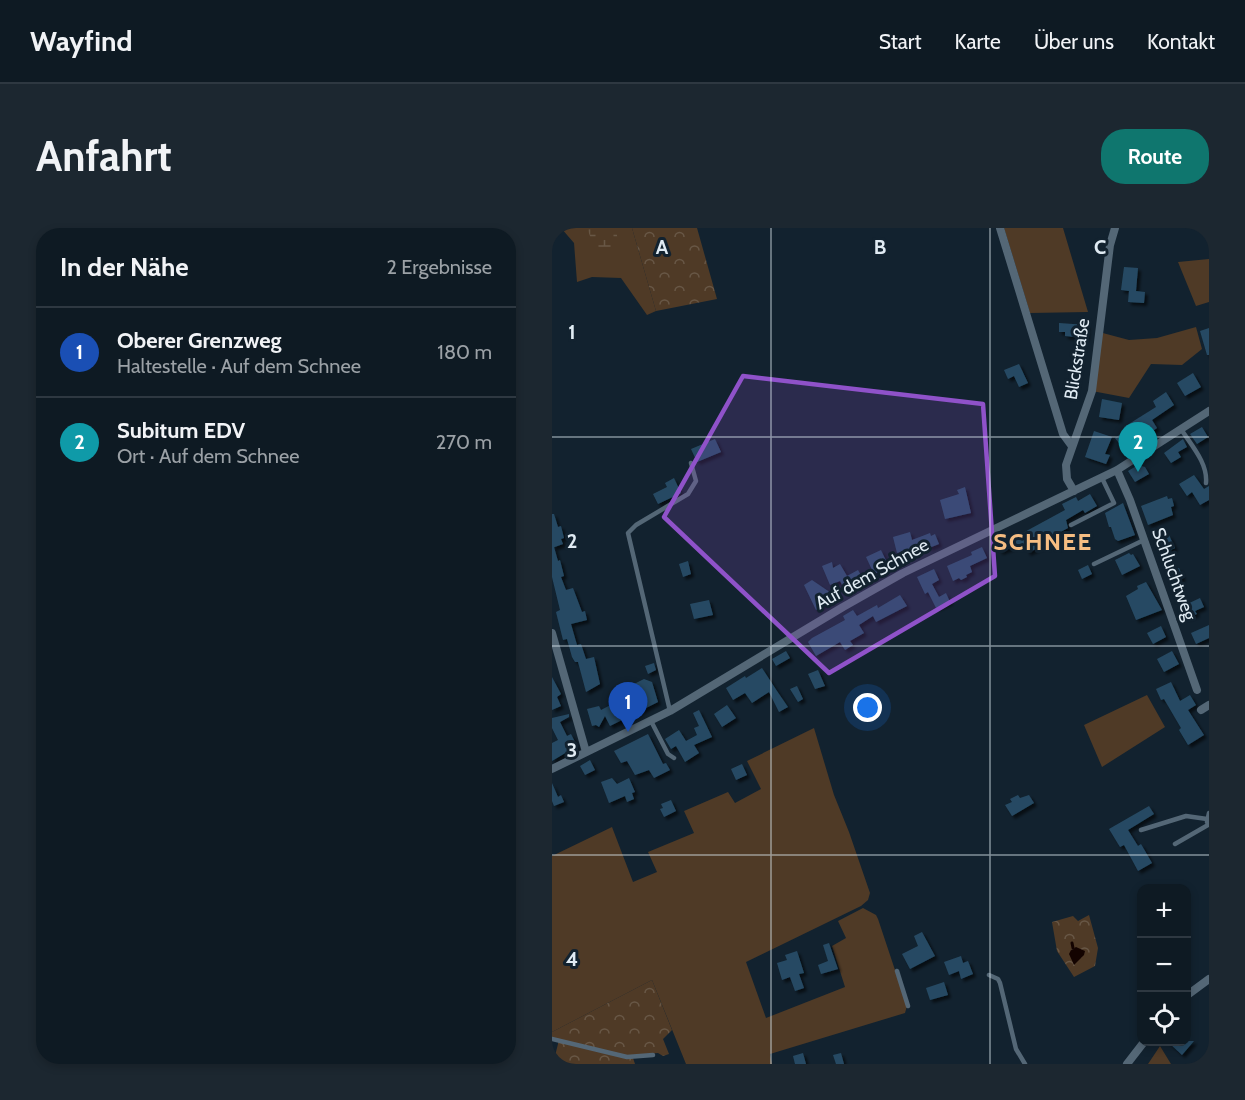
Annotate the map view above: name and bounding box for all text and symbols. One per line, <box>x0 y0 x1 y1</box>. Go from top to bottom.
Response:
text: Wayfind <box>30 24 132 58</box>
text: Start <box>879 29 922 54</box>
text: Karte <box>955 29 1001 54</box>
text: Über uns <box>1034 29 1114 54</box>
text: Kontakt <box>1147 29 1215 54</box>
button: Route <box>1101 129 1209 184</box>
text: Anfahrt <box>36 130 172 182</box>
text: A <box>656 235 669 259</box>
text: B <box>874 235 886 259</box>
text: C <box>1094 235 1106 259</box>
text: In der Nähe <box>60 251 189 283</box>
text: 2 Ergebnisse <box>386 255 492 279</box>
street label: Blickstraße <box>1060 317 1094 401</box>
text: 1 <box>568 320 576 344</box>
text: Oberer Grenzweg <box>117 327 282 354</box>
text: 1 <box>76 340 83 364</box>
text: 180 m <box>437 340 492 364</box>
text: Haltestelle · Auf dem Schnee <box>117 354 361 378</box>
text: Subitum EDV <box>117 417 245 444</box>
pin: 2 <box>1118 422 1158 472</box>
text: 2 <box>74 430 85 454</box>
text: 270 m <box>436 430 492 454</box>
text: Ort · Auf dem Schnee <box>117 444 299 468</box>
street label: Schluchtweg <box>1147 525 1201 624</box>
district label: SCHNEE <box>993 527 1093 556</box>
text: 2 <box>567 529 577 553</box>
street label: Auf dem Schnee <box>811 534 933 614</box>
pin: 1 <box>608 682 648 732</box>
your location <box>853 693 882 722</box>
text: 3 <box>567 738 577 762</box>
map controls <box>1137 884 1191 1046</box>
button: + <box>1137 884 1191 938</box>
button: − <box>1137 938 1191 992</box>
text: 4 <box>566 947 578 971</box>
button: locate <box>1137 992 1191 1046</box>

